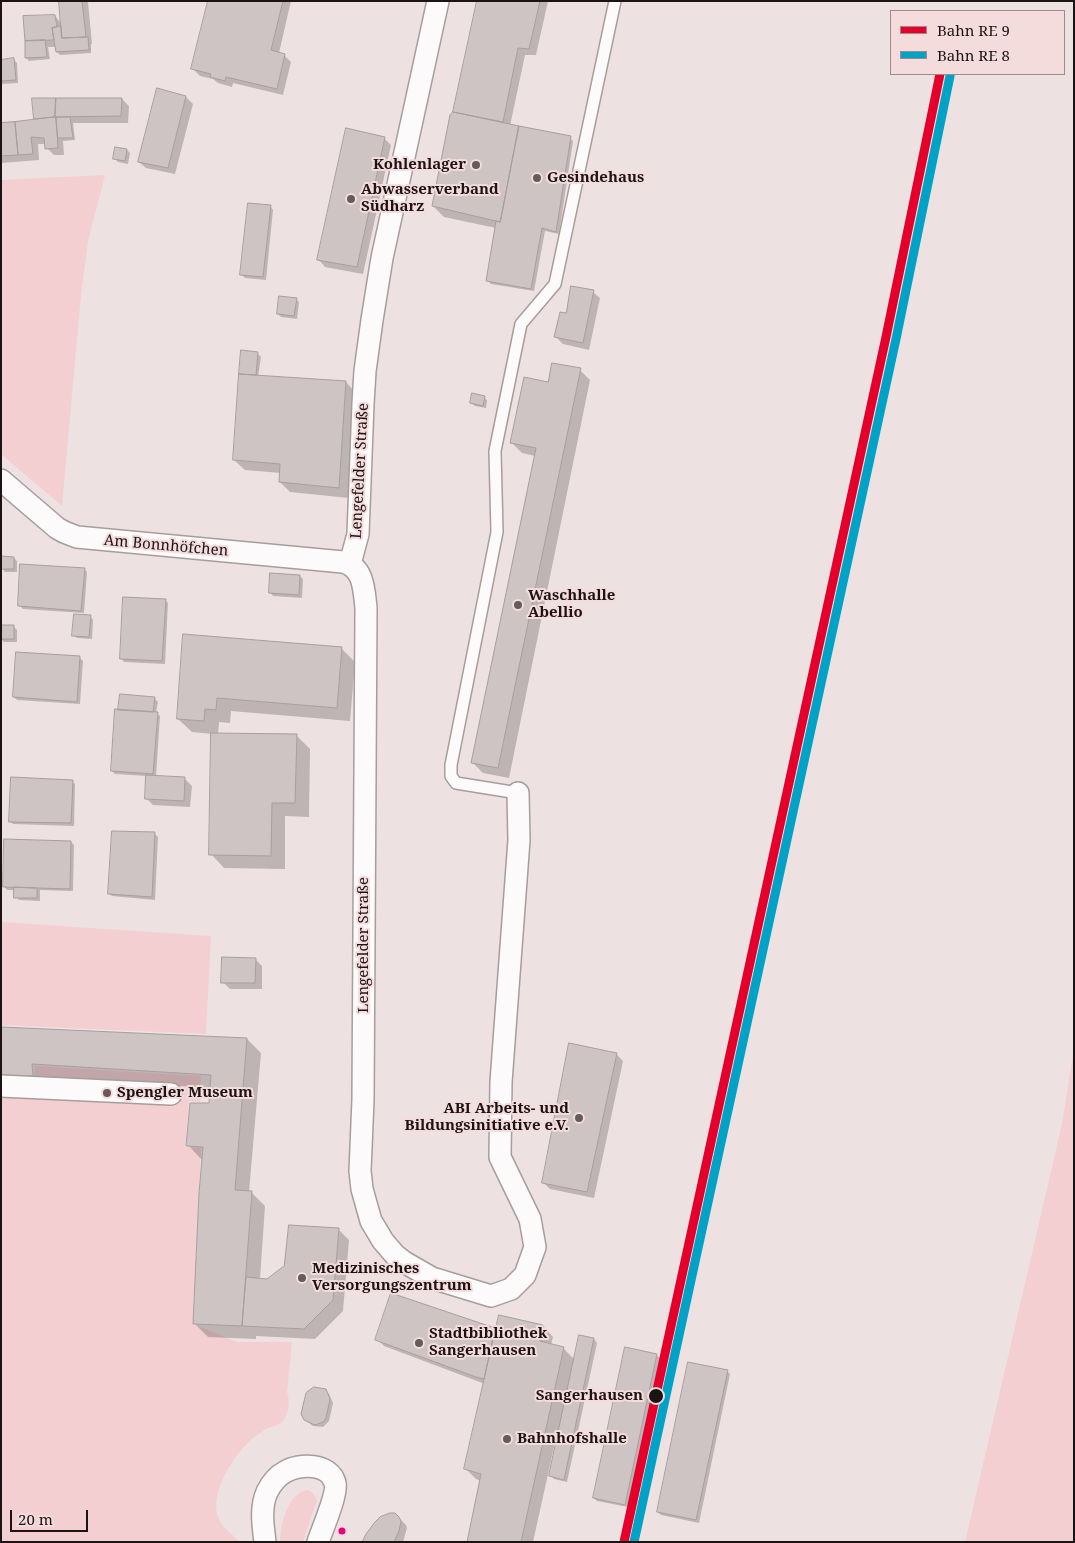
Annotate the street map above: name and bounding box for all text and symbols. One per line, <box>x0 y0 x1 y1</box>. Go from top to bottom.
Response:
legend <box>890 10 1065 75</box>
text: Bahn RE 9 <box>937 20 1010 40</box>
text: Bahn RE 8 <box>937 45 1010 65</box>
place label: Kohlenlager <box>373 156 466 174</box>
marker: Kohlenlager <box>470 159 482 171</box>
place label: Gesindehaus <box>547 169 644 187</box>
marker: Gesindehaus <box>531 172 543 184</box>
place label: Abwasserverband Südharz <box>361 181 499 216</box>
marker: Abwasserverband Südharz <box>345 193 357 205</box>
street label: Lengefelder Straße <box>347 403 373 539</box>
street label: Am Bonnhöfchen <box>103 532 229 560</box>
place label: Waschhalle Abellio <box>528 587 615 622</box>
marker: Waschhalle Abellio <box>512 599 524 611</box>
street label: Lengefelder Straße <box>355 877 373 1013</box>
place label: Spengler Museum <box>117 1084 253 1102</box>
marker: Spengler Museum <box>101 1087 113 1099</box>
place label: ABI Arbeits- und Bildungsinitiative e.V. <box>405 1100 569 1135</box>
marker: ABI Arbeits- und Bildungsinitiative e.V. <box>573 1112 585 1124</box>
place label: Medizinisches Versorgungszentrum <box>312 1260 472 1295</box>
marker: Medizinisches Versorgungszentrum <box>296 1272 308 1284</box>
place label: Stadtbibliothek Sangerhausen <box>429 1325 547 1360</box>
marker: Stadtbibliothek Sangerhausen <box>413 1337 425 1349</box>
place label: Sangerhausen <box>536 1387 643 1405</box>
marker: Sangerhausen <box>647 1387 665 1405</box>
place label: Bahnhofshalle <box>517 1430 627 1448</box>
marker: Bahnhofshalle <box>501 1433 513 1445</box>
scale bar <box>12 1500 90 1532</box>
text: 20 m <box>18 1509 53 1529</box>
unlabelled marker <box>337 1526 347 1536</box>

